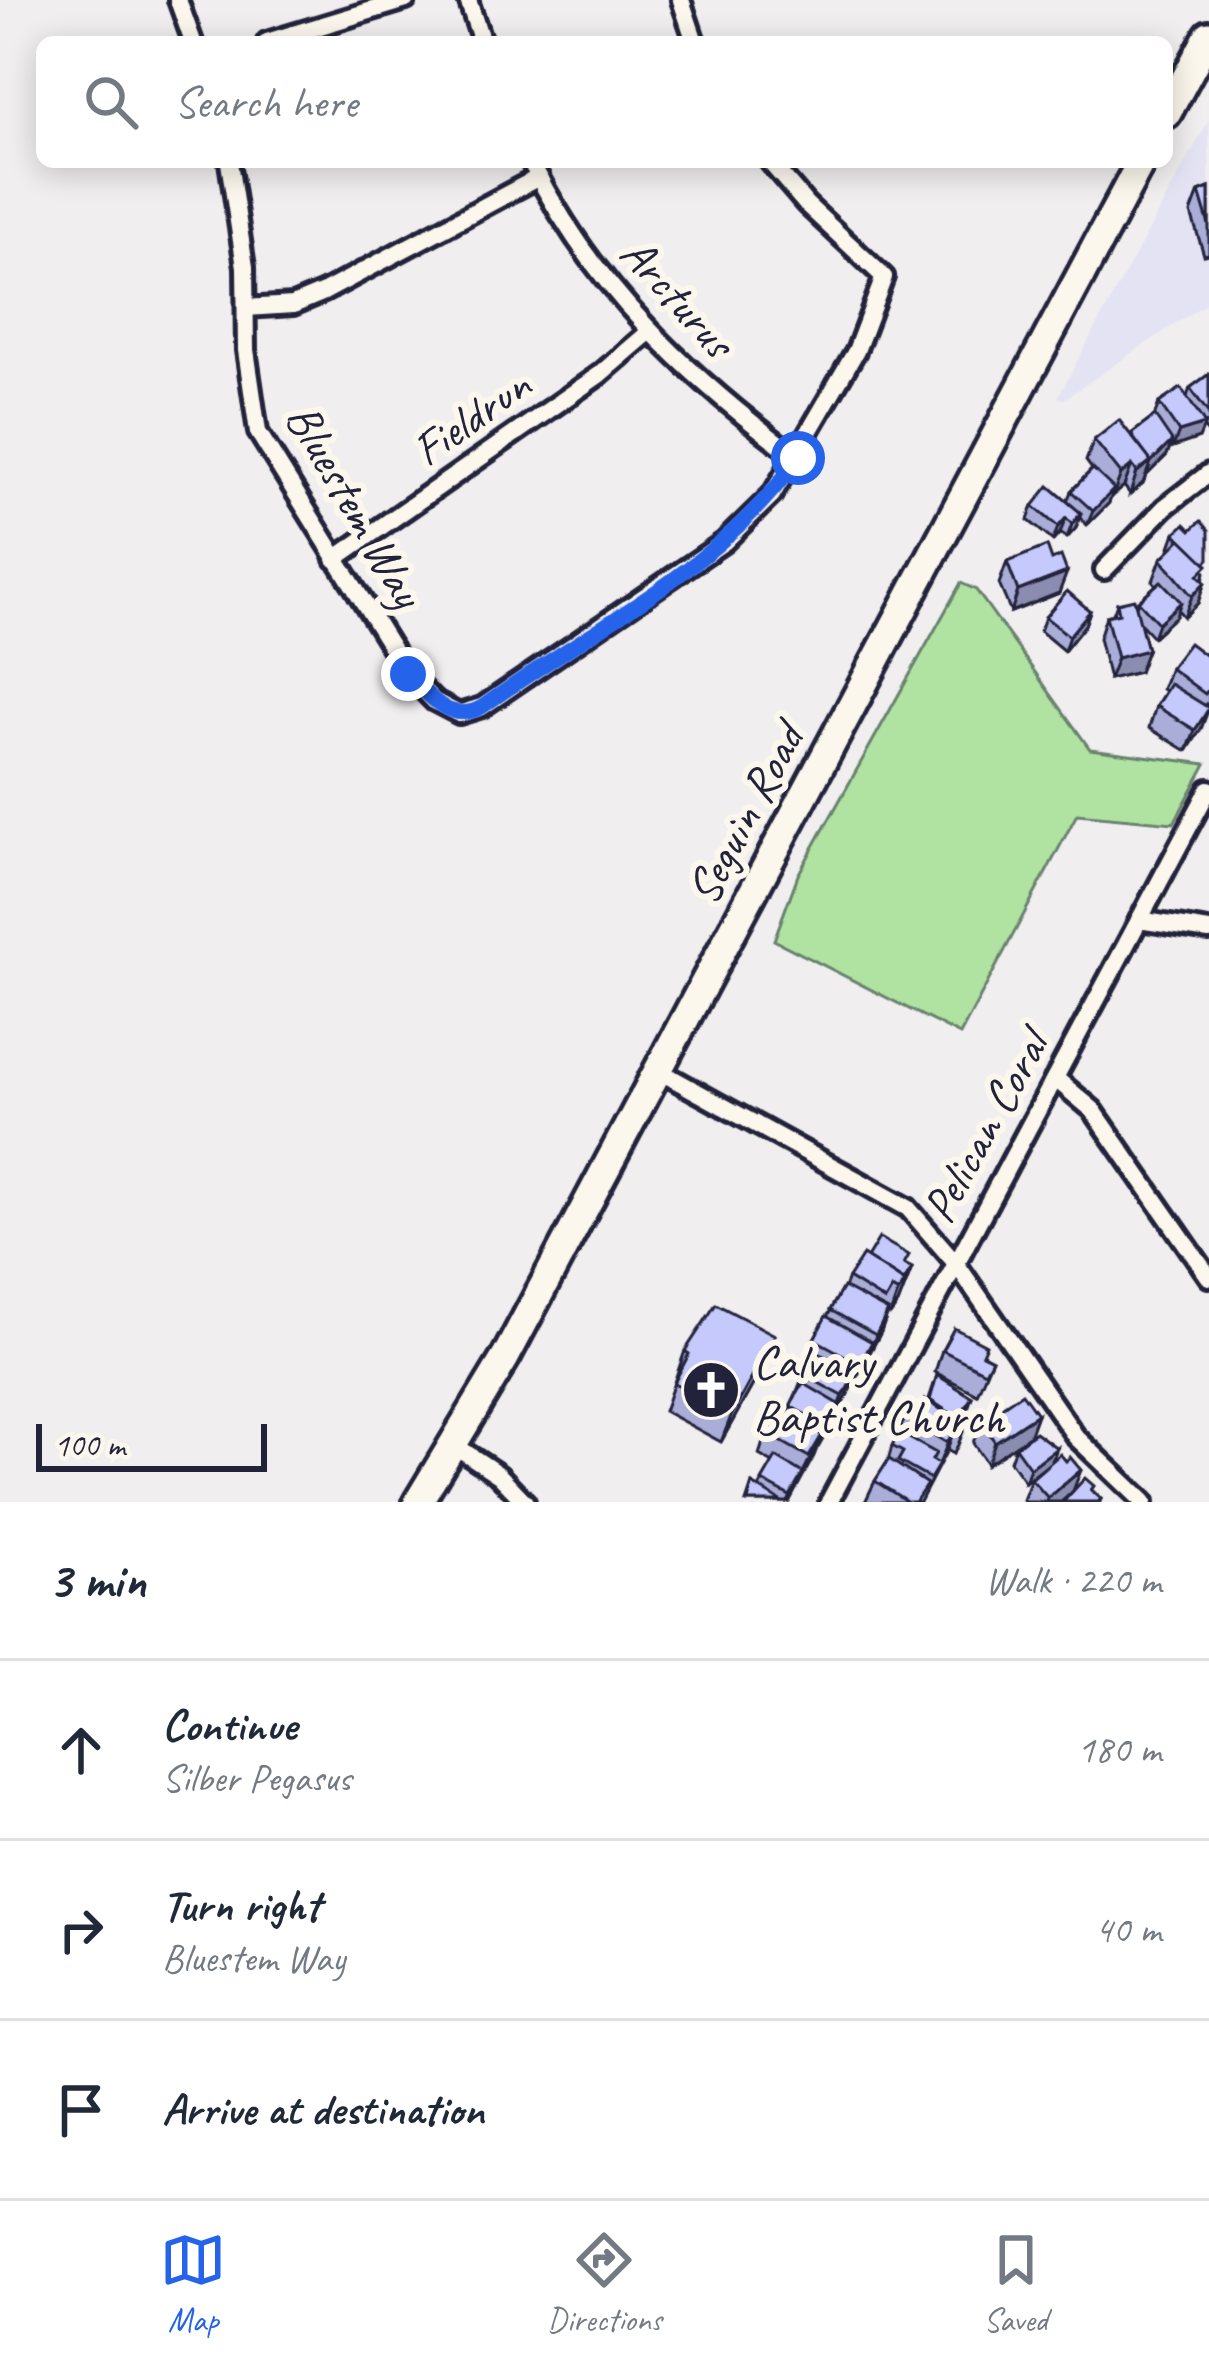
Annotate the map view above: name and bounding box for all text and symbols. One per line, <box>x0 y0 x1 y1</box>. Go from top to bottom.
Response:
search box <box>36 36 1173 168</box>
icon: search <box>78 69 144 135</box>
text: Search here <box>174 74 357 131</box>
street label: Arcturus <box>608 224 750 373</box>
street label: Fieldrun <box>400 354 543 479</box>
street label: Bluestem Way <box>273 392 439 621</box>
route start <box>771 431 825 485</box>
route end <box>381 647 435 701</box>
street label: Seguin Road <box>673 708 820 914</box>
street label: Pelican Coral <box>908 1014 1066 1233</box>
place label: Calvary Baptist Church <box>753 1332 1006 1447</box>
church icon: Calvary Baptist Church <box>680 1359 742 1421</box>
scale bar <box>36 1418 267 1471</box>
text: 100 m <box>54 1424 125 1466</box>
text: 3 min <box>48 1548 146 1612</box>
text: Walk · 220 m <box>985 1556 1161 1605</box>
text: Continue <box>162 1697 296 1754</box>
icon: ahead <box>48 1717 114 1783</box>
text: 180 m <box>1077 1725 1161 1774</box>
text: Silber Pegasus <box>162 1754 351 1803</box>
text: Turn right <box>162 1877 320 1934</box>
icon: right <box>48 1897 114 1963</box>
text: 40 m <box>1095 1905 1161 1954</box>
text: Bluestem Way <box>162 1934 345 1983</box>
icon: arrive <box>48 2077 114 2143</box>
text: Arrive at destination <box>162 2081 484 2138</box>
tab: Map <box>160 2227 226 2341</box>
tab: Directions <box>547 2227 662 2341</box>
tab: Saved <box>983 2227 1049 2341</box>

